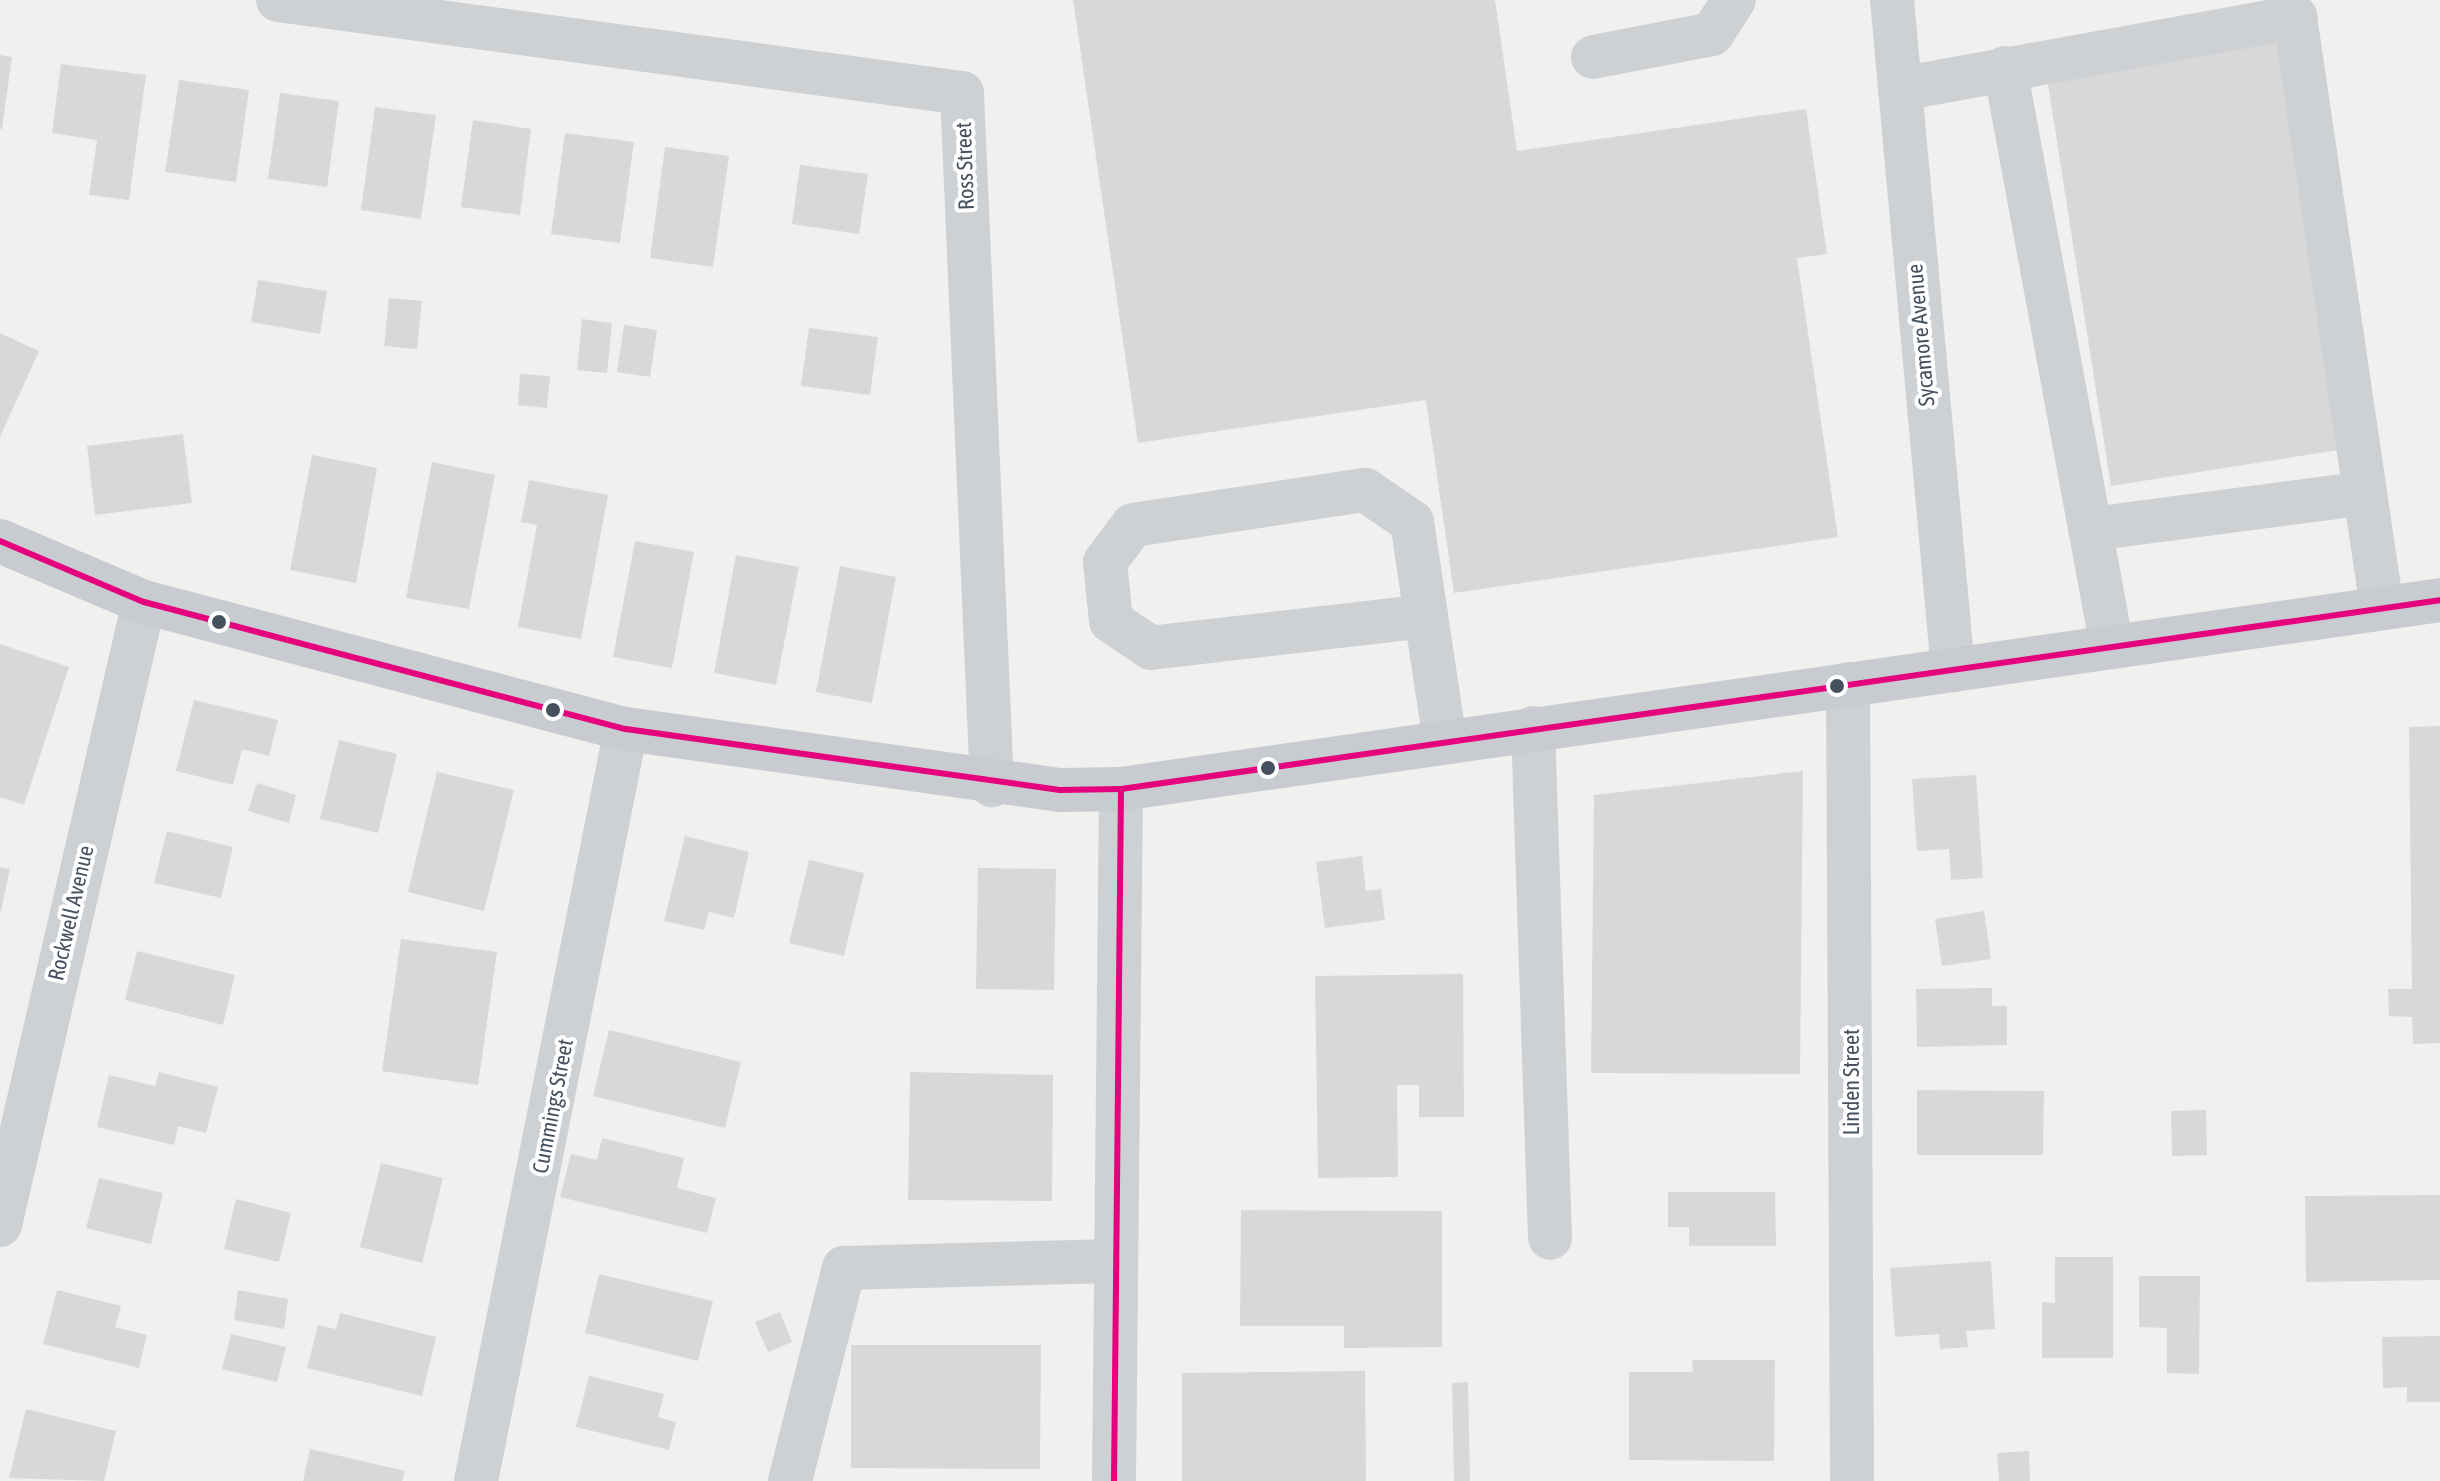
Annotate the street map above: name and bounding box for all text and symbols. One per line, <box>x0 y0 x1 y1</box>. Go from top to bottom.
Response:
street label: Ross Street <box>950 121 980 211</box>
street label: Sycamore Avenue <box>1902 263 1940 407</box>
unlabelled marker <box>211 614 227 630</box>
unlabelled marker <box>1829 678 1845 694</box>
unlabelled marker <box>545 702 561 718</box>
unlabelled marker <box>1260 760 1276 776</box>
street label: Rockwell Avenue <box>43 843 99 983</box>
street label: Linden Street <box>1839 1029 1865 1135</box>
street label: Cummings Street <box>527 1037 579 1175</box>

